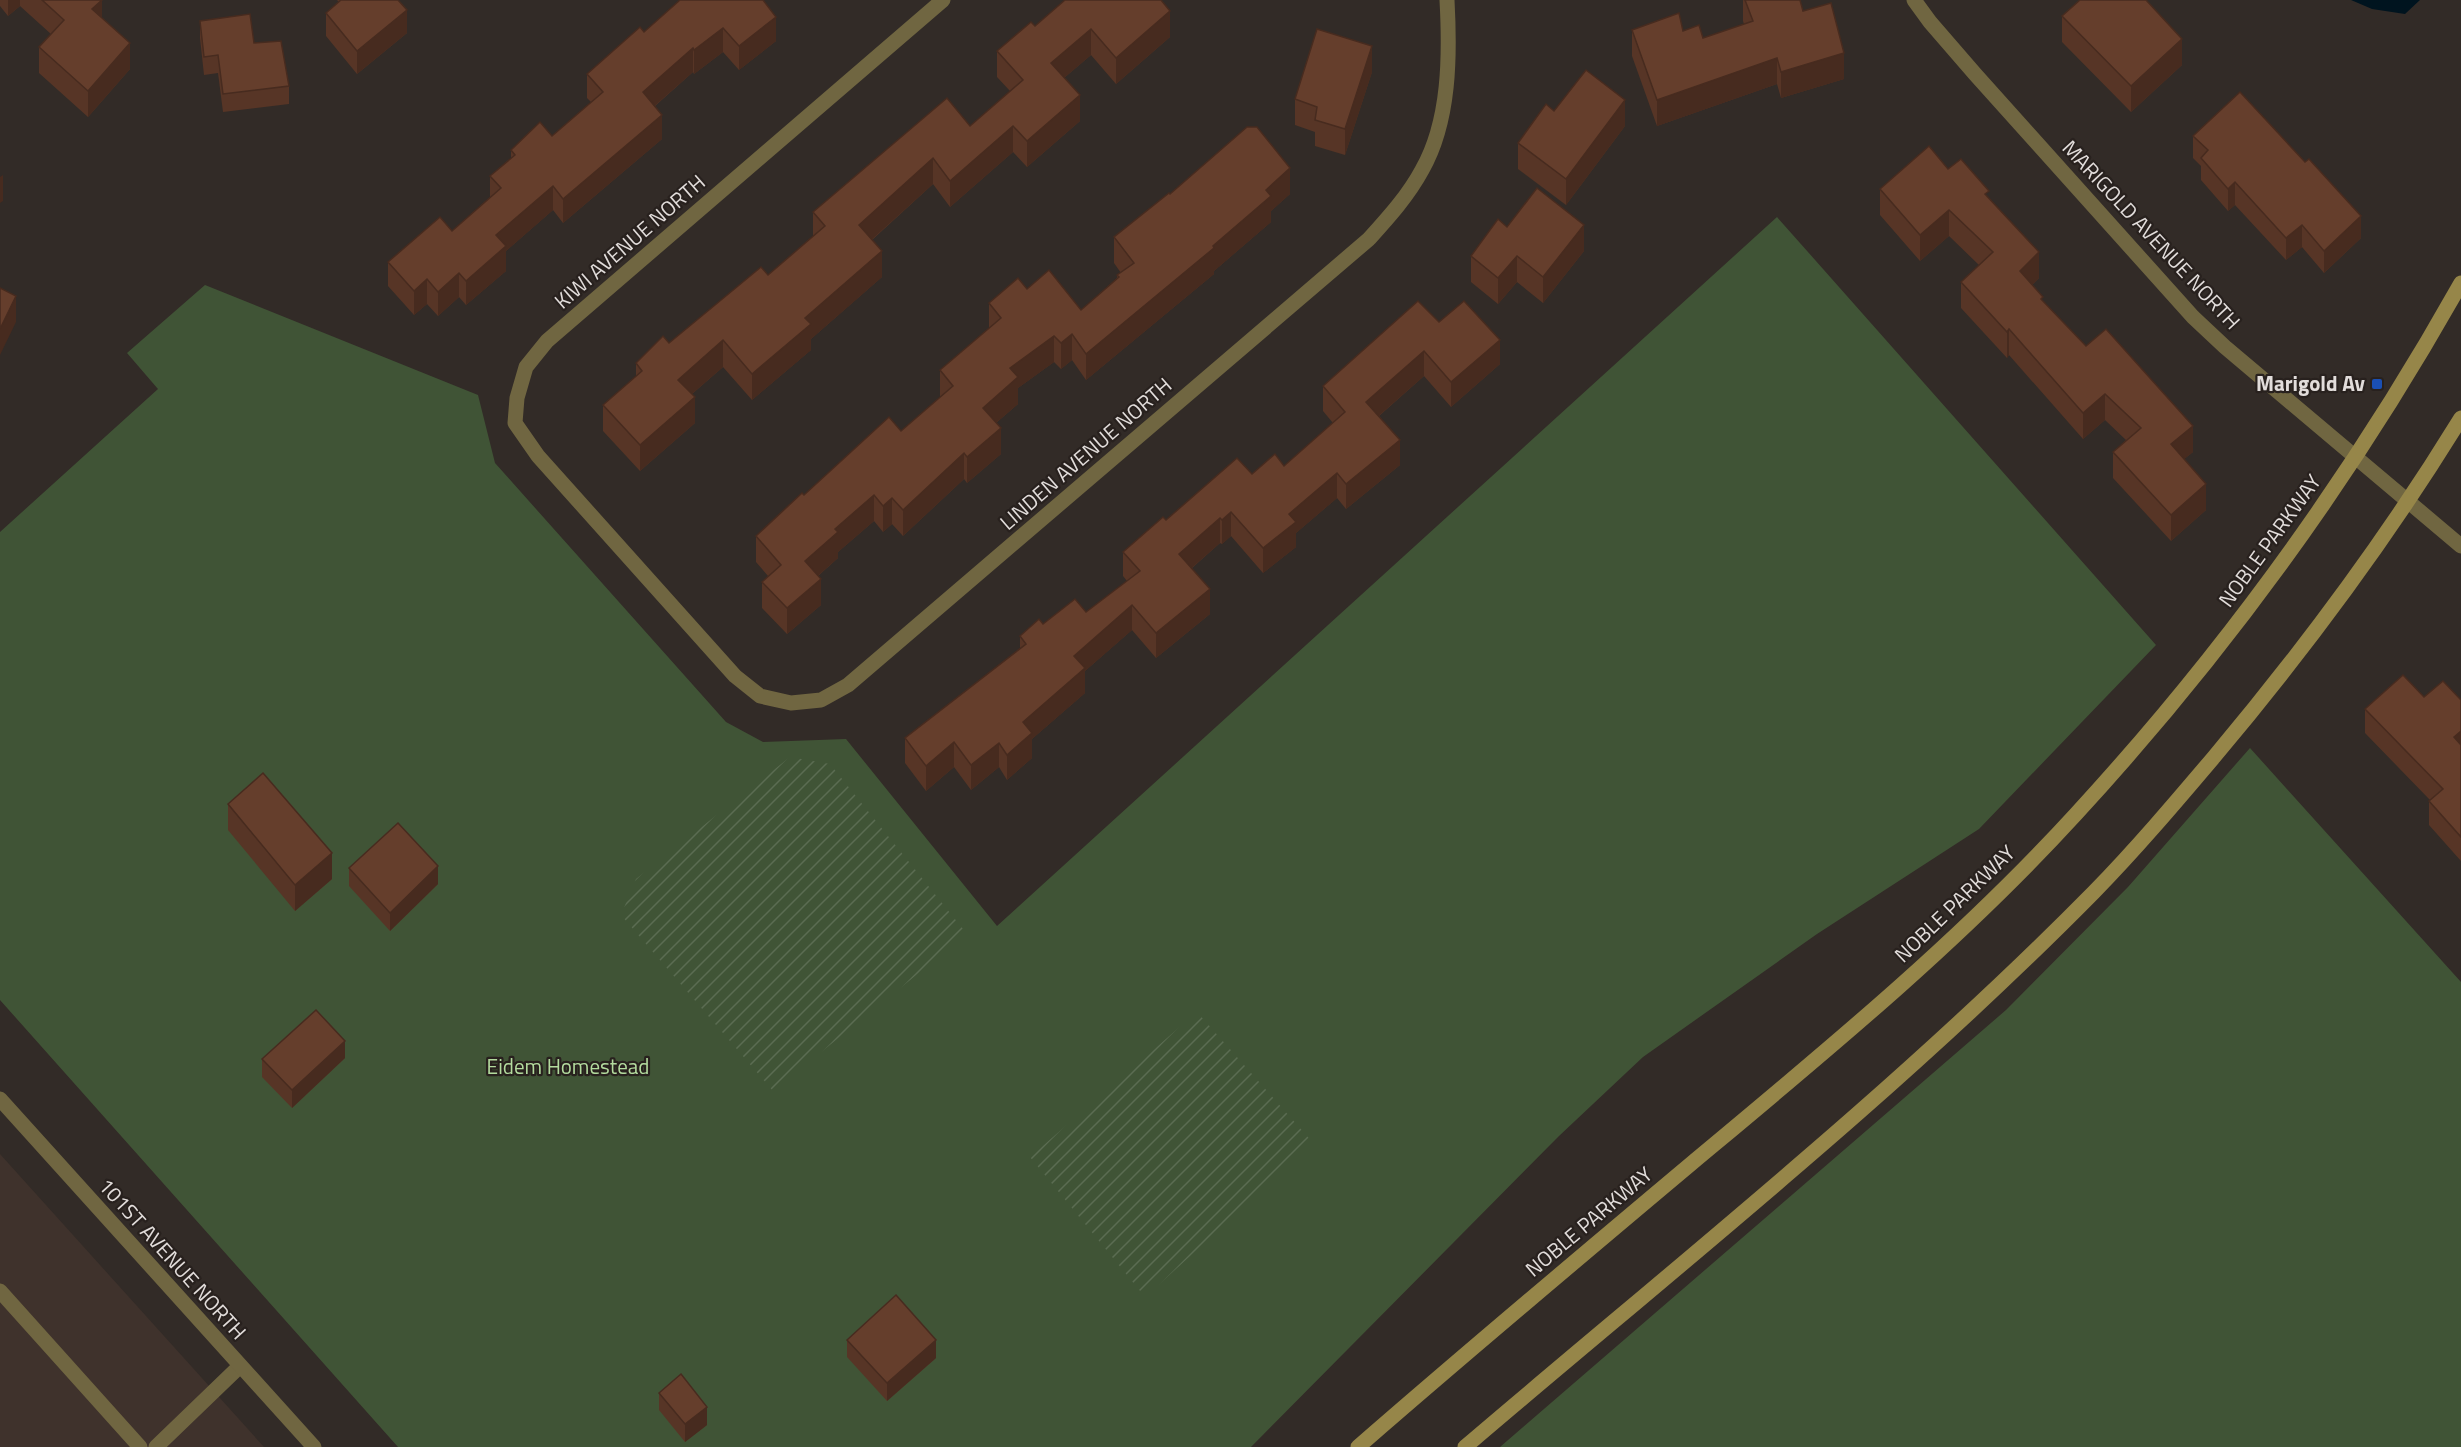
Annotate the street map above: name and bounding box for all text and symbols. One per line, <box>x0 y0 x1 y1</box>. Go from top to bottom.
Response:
street label: MARIGOLD AVENUE NORTH <box>2055 132 2248 336</box>
street label: KIWI AVENUE NORTH <box>547 166 712 316</box>
place label: Marigold Av <box>2256 367 2366 399</box>
street label: LINDEN AVENUE NORTH <box>992 369 1179 537</box>
marker: Marigold Av <box>2370 377 2384 391</box>
street label: NOBLE PARKWAY <box>2210 467 2329 614</box>
street label: NOBLE PARKWAY <box>1887 837 2023 969</box>
park label: Eidem Homestead <box>487 1050 649 1082</box>
street label: NOBLE PARKWAY <box>1518 1158 1659 1284</box>
street label: 101ST AVENUE NORTH <box>91 1170 254 1346</box>

